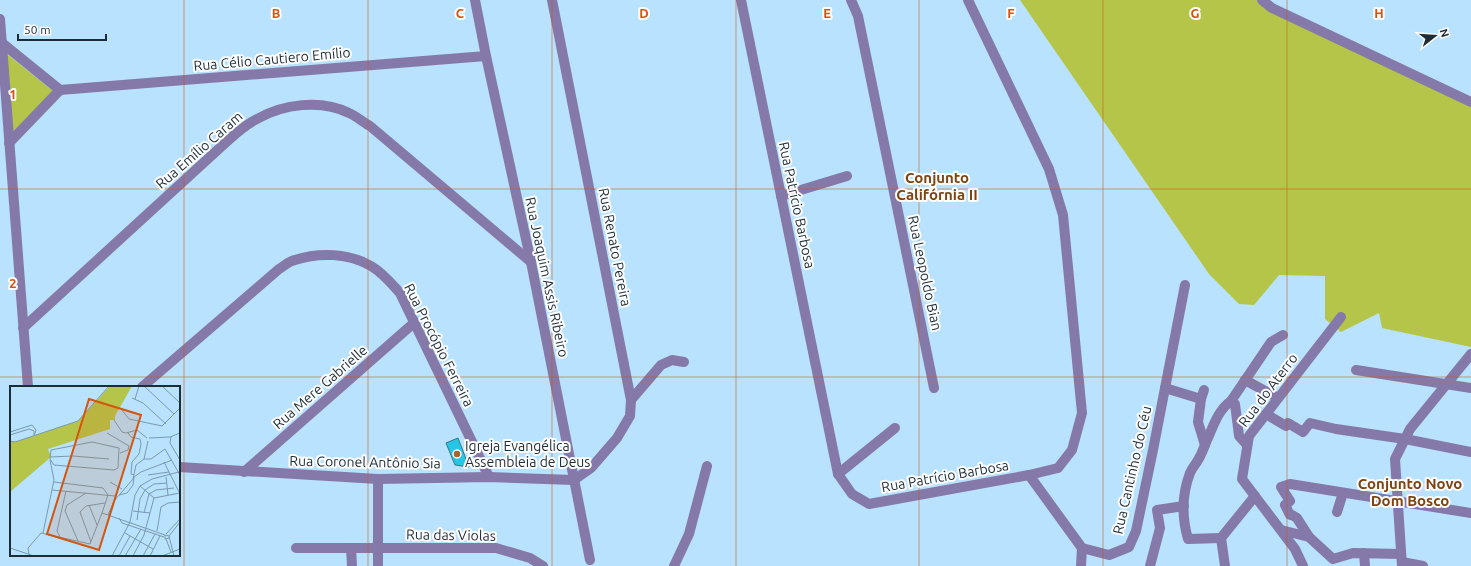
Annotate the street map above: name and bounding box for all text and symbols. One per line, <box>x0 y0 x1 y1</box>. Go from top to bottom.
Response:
text: B <box>272 6 281 20</box>
text: C <box>456 6 465 20</box>
text: D <box>639 6 649 20</box>
text: E <box>823 6 831 20</box>
text: F <box>1007 6 1015 20</box>
text: G <box>1191 6 1200 20</box>
text: H <box>1374 6 1384 20</box>
scale bar <box>18 16 106 42</box>
north arrow <box>1415 16 1455 56</box>
text: 50 m <box>24 23 51 36</box>
text: N <box>1438 27 1452 39</box>
street label: Rua Célio Cautiero Emílio <box>193 44 351 74</box>
text: 1 <box>9 87 17 101</box>
street label: Rua Emílio Caram <box>153 108 245 192</box>
street label: Rua Patrício Barbosa <box>776 140 818 270</box>
district label: Conjunto Califórnia II <box>896 169 978 203</box>
street label: Rua Renato Pereira <box>596 186 634 308</box>
street label: Rua Joaquim Assis Ribeiro <box>522 195 572 359</box>
street label: Rua Leopoldo Bian <box>905 214 945 332</box>
text: 2 <box>9 276 17 290</box>
street label: Rua Procópio Ferreira <box>401 281 477 409</box>
street label: Rua Mere Gabrielle <box>270 342 370 432</box>
street label: Rua do Aterro <box>1235 350 1301 430</box>
inset map <box>10 386 180 556</box>
street label: Rua Cantinho do Céu <box>1109 404 1155 536</box>
place label: Igreja Evangélica Assembleia de Deus <box>465 438 590 470</box>
marker: Igreja Evangélica Assembleia de Deus <box>452 449 462 459</box>
street label: Rua Coronel Antônio Sia <box>289 453 441 471</box>
street label: Rua Patrício Barbosa <box>880 457 1010 495</box>
district label: Conjunto Novo Dom Bosco <box>1358 475 1462 509</box>
street label: Rua das Violas <box>406 526 496 544</box>

